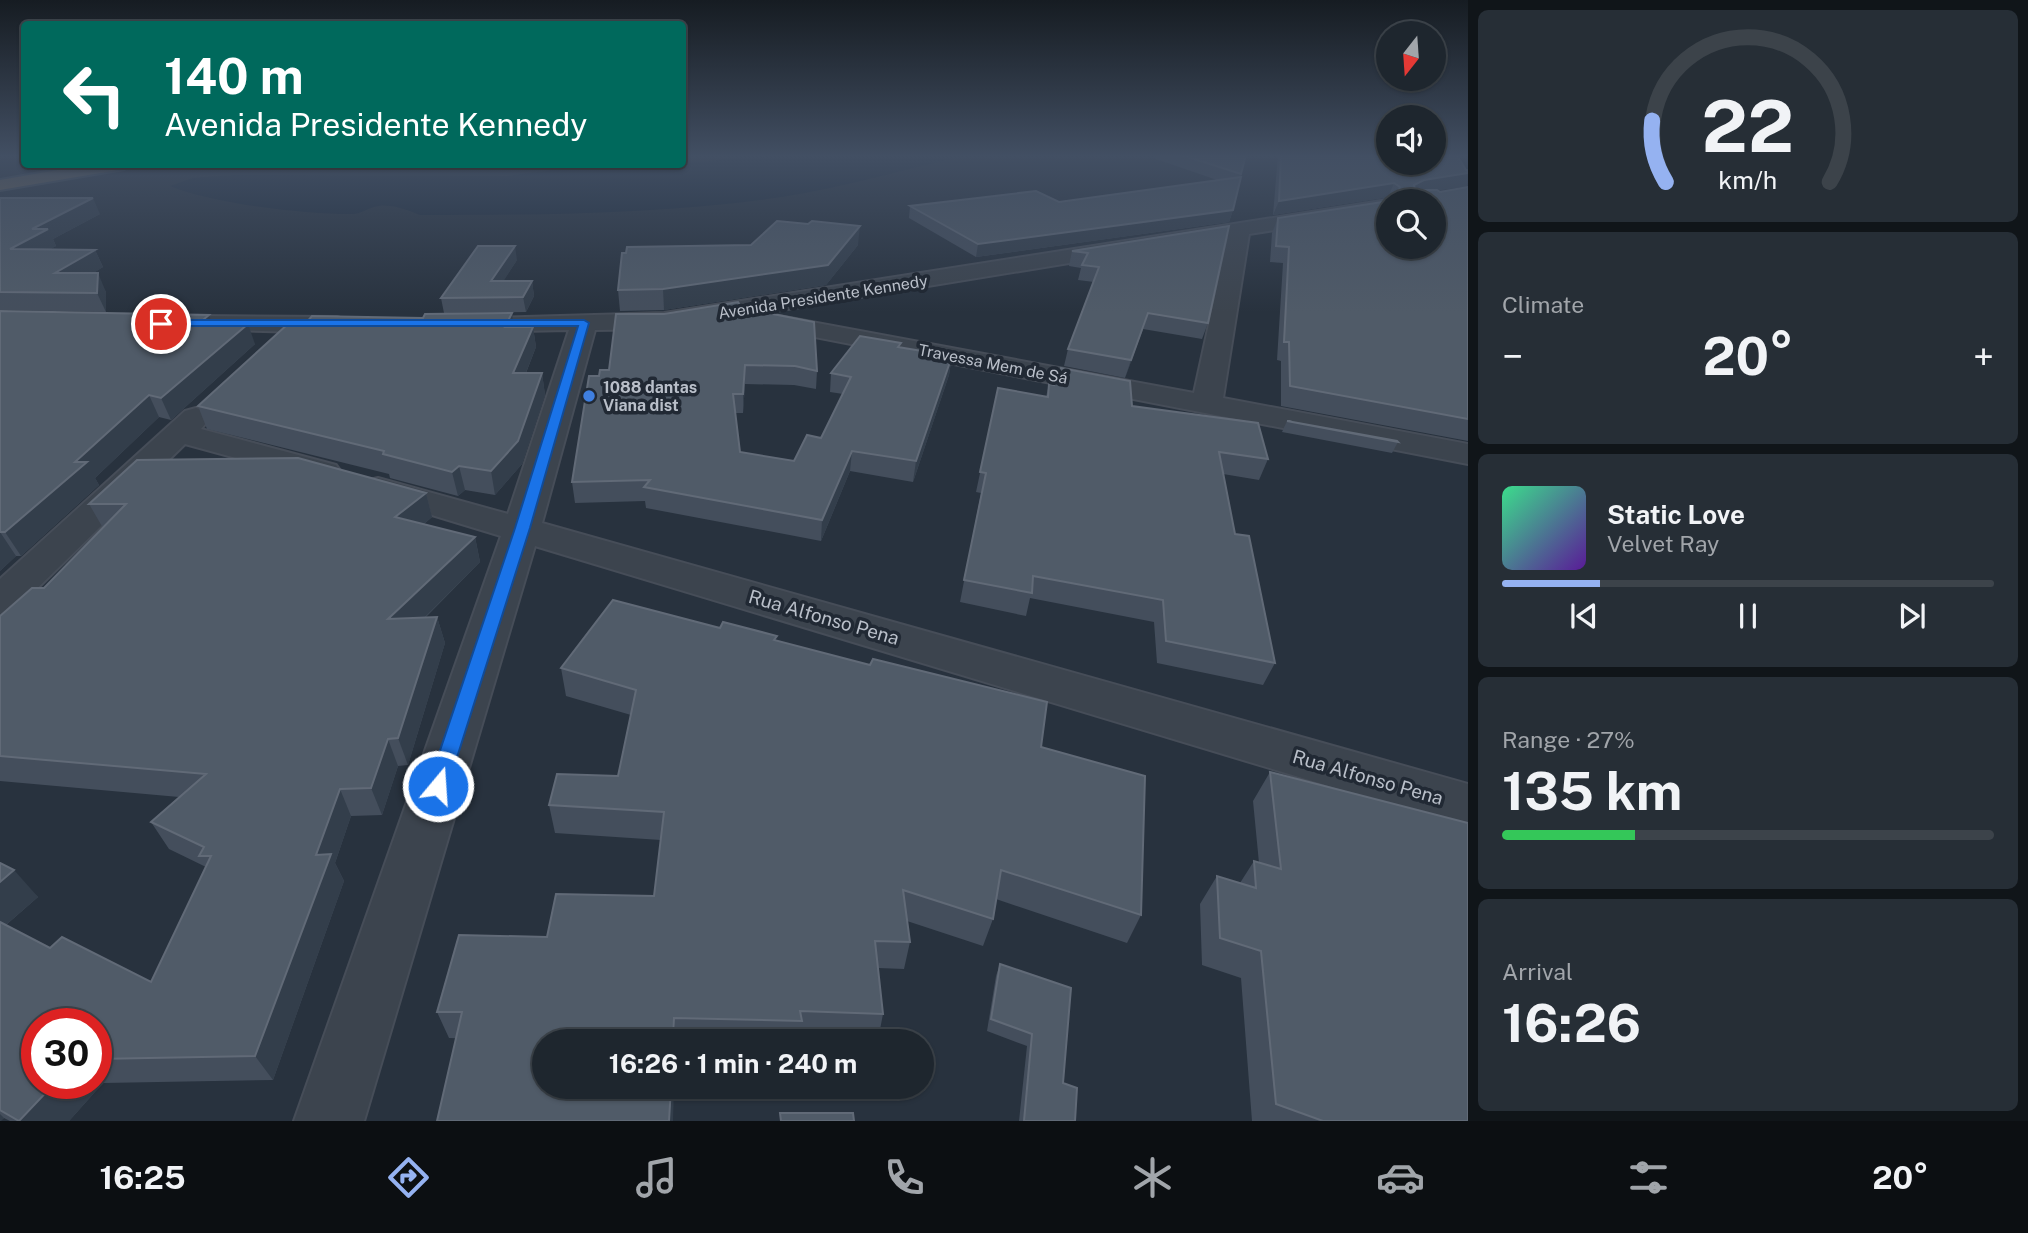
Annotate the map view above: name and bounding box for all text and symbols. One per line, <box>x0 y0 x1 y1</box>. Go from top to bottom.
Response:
north arrow <box>1376 21 1446 91</box>
map controls <box>1376 21 1446 259</box>
text: 140 m <box>164 47 304 105</box>
icon: left <box>49 49 140 140</box>
text: 22 <box>1702 83 1794 168</box>
button: sound <box>1376 105 1446 175</box>
text: Avenida Presidente Kennedy <box>164 106 587 143</box>
text: km/h <box>1719 165 1777 195</box>
button: search <box>1376 189 1446 259</box>
street label: Avenida Presidente Kennedy <box>717 271 929 323</box>
text: Climate <box>1502 291 1584 318</box>
pin <box>131 294 191 354</box>
icon: arrive <box>142 305 180 343</box>
text: 20° <box>1702 326 1794 387</box>
text: − <box>1502 334 1523 379</box>
text: + <box>1973 334 1994 379</box>
street label: Travessa Mem de Sá <box>917 340 1069 388</box>
place label: 1088 dantas Viana dist <box>603 378 697 415</box>
marker: 1088 dantas Viana dist <box>581 388 597 404</box>
text: Static Love <box>1607 499 1745 530</box>
text: Velvet Ray <box>1607 530 1719 557</box>
street label: Rua Alfonso Pena <box>746 585 902 649</box>
icon: previous <box>1565 597 1603 635</box>
icon: pause <box>1729 597 1767 635</box>
icon: next <box>1893 597 1931 635</box>
text: Range · 27% <box>1502 726 1635 753</box>
street label: Rua Alfonso Pena <box>1290 745 1446 809</box>
position arrow <box>401 749 475 823</box>
text: 135 km <box>1502 761 1682 822</box>
text: Arrival <box>1502 958 1573 985</box>
text: 16:26 <box>1502 993 1641 1054</box>
speed limit sign: 30 <box>21 1008 112 1099</box>
text: 16:26 · 1 min · 240 m <box>609 1048 857 1079</box>
icon: directions <box>384 1153 433 1202</box>
icon: music <box>632 1153 681 1202</box>
icon: phone <box>880 1153 929 1202</box>
icon: climate <box>1128 1153 1177 1202</box>
icon: car <box>1376 1153 1425 1202</box>
icon: filters <box>1624 1153 1673 1202</box>
text: 16:25 <box>99 1159 186 1196</box>
text: 20° <box>1872 1159 1928 1196</box>

